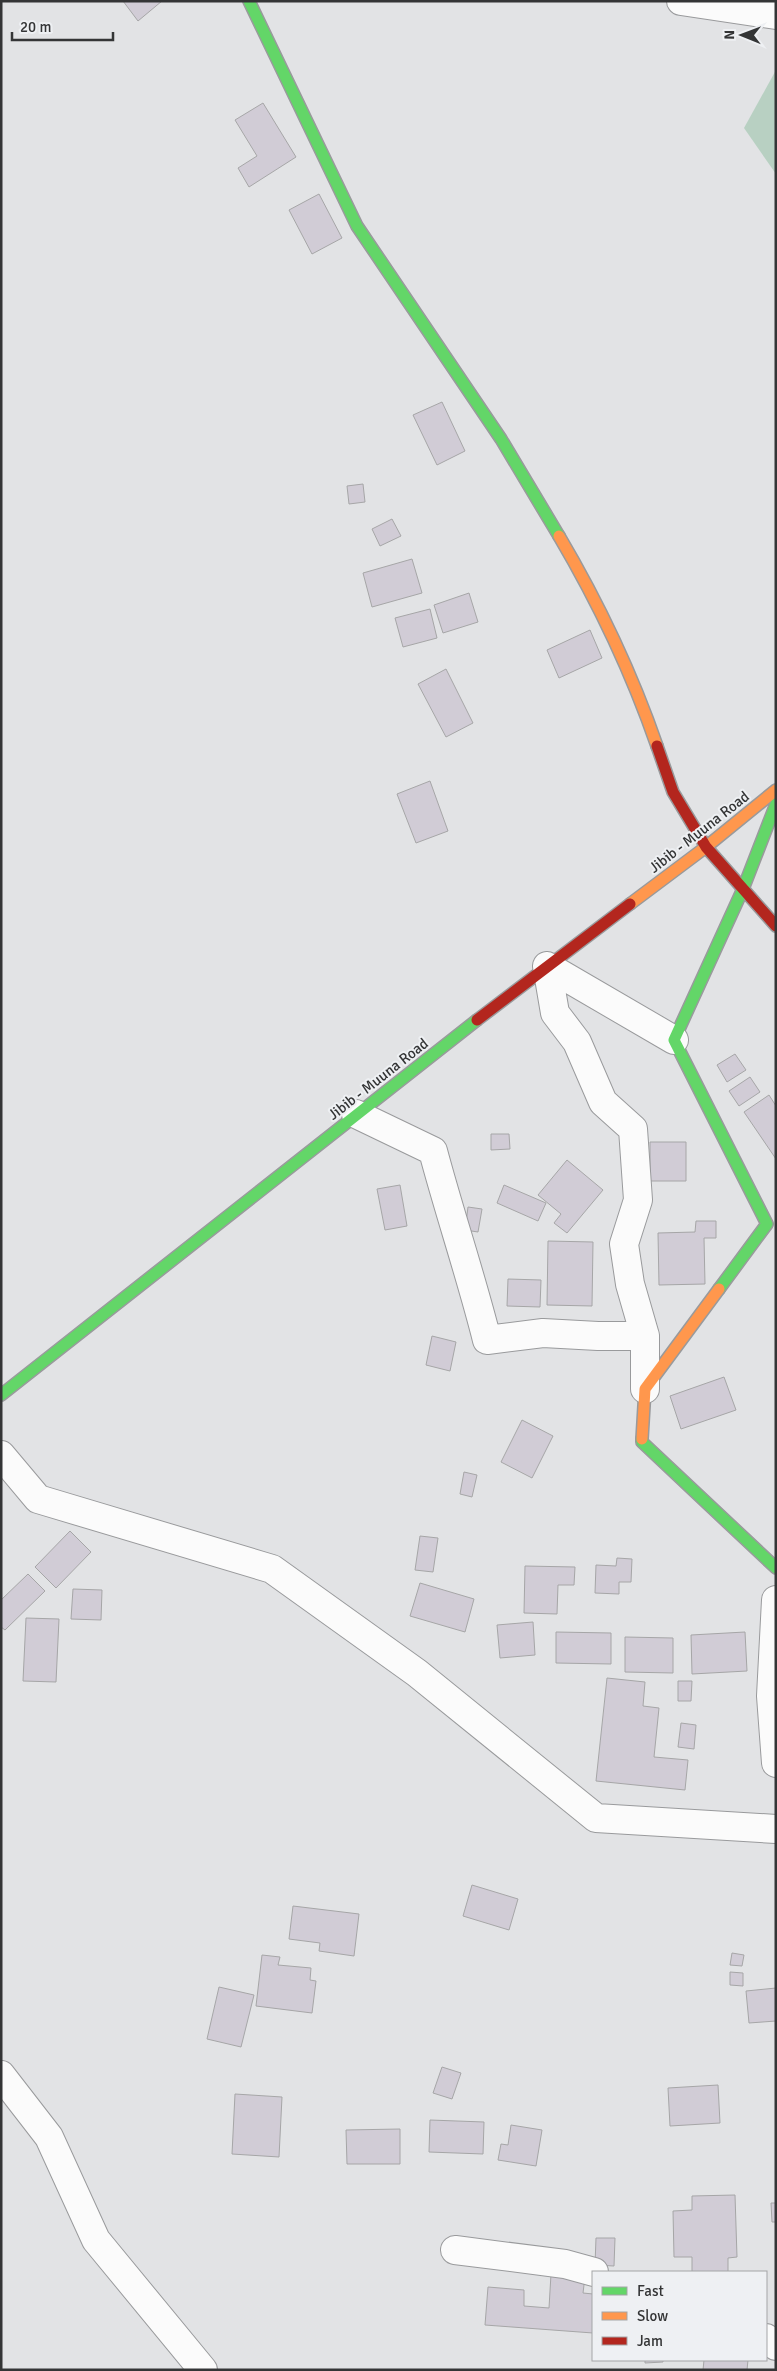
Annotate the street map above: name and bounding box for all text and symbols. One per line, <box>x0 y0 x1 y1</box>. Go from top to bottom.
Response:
scale bar <box>12 10 114 42</box>
north arrow <box>717 10 767 60</box>
text: 20 m <box>20 18 51 36</box>
text: N <box>721 30 738 40</box>
street label: Jibib - Muuna Road <box>645 787 753 877</box>
street label: Jibib - Muuna Road <box>324 1034 432 1124</box>
legend <box>592 2271 767 2361</box>
text: Fast <box>637 2282 664 2300</box>
text: Slow <box>637 2307 668 2325</box>
text: Jam <box>637 2332 663 2350</box>

